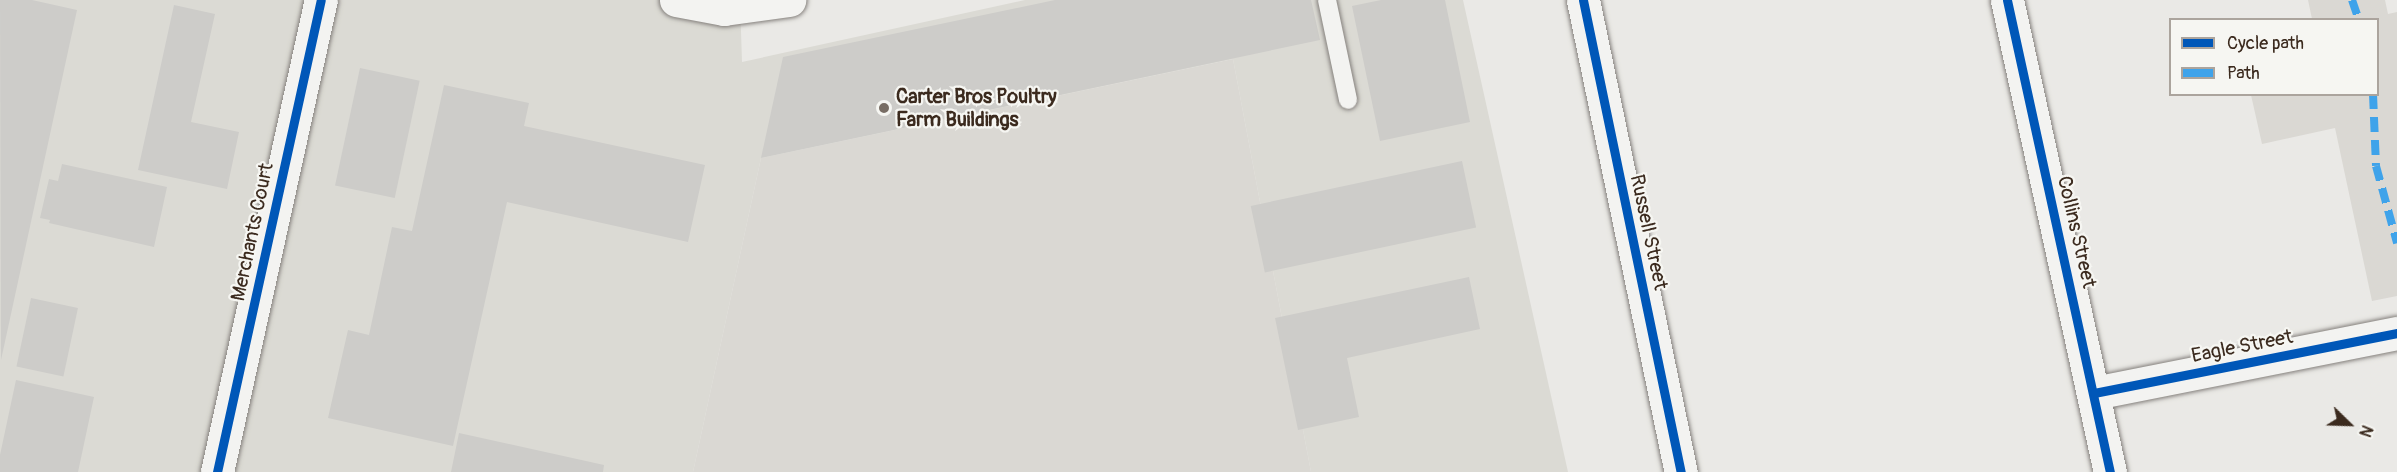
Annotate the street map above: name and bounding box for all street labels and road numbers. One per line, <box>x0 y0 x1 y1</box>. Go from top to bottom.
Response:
street label: Merchants Court <box>226 161 278 303</box>
street label: Russell Street <box>1625 172 1673 292</box>
street label: Collins Street <box>2052 174 2102 290</box>
street label: Eagle Street <box>2189 324 2295 368</box>

